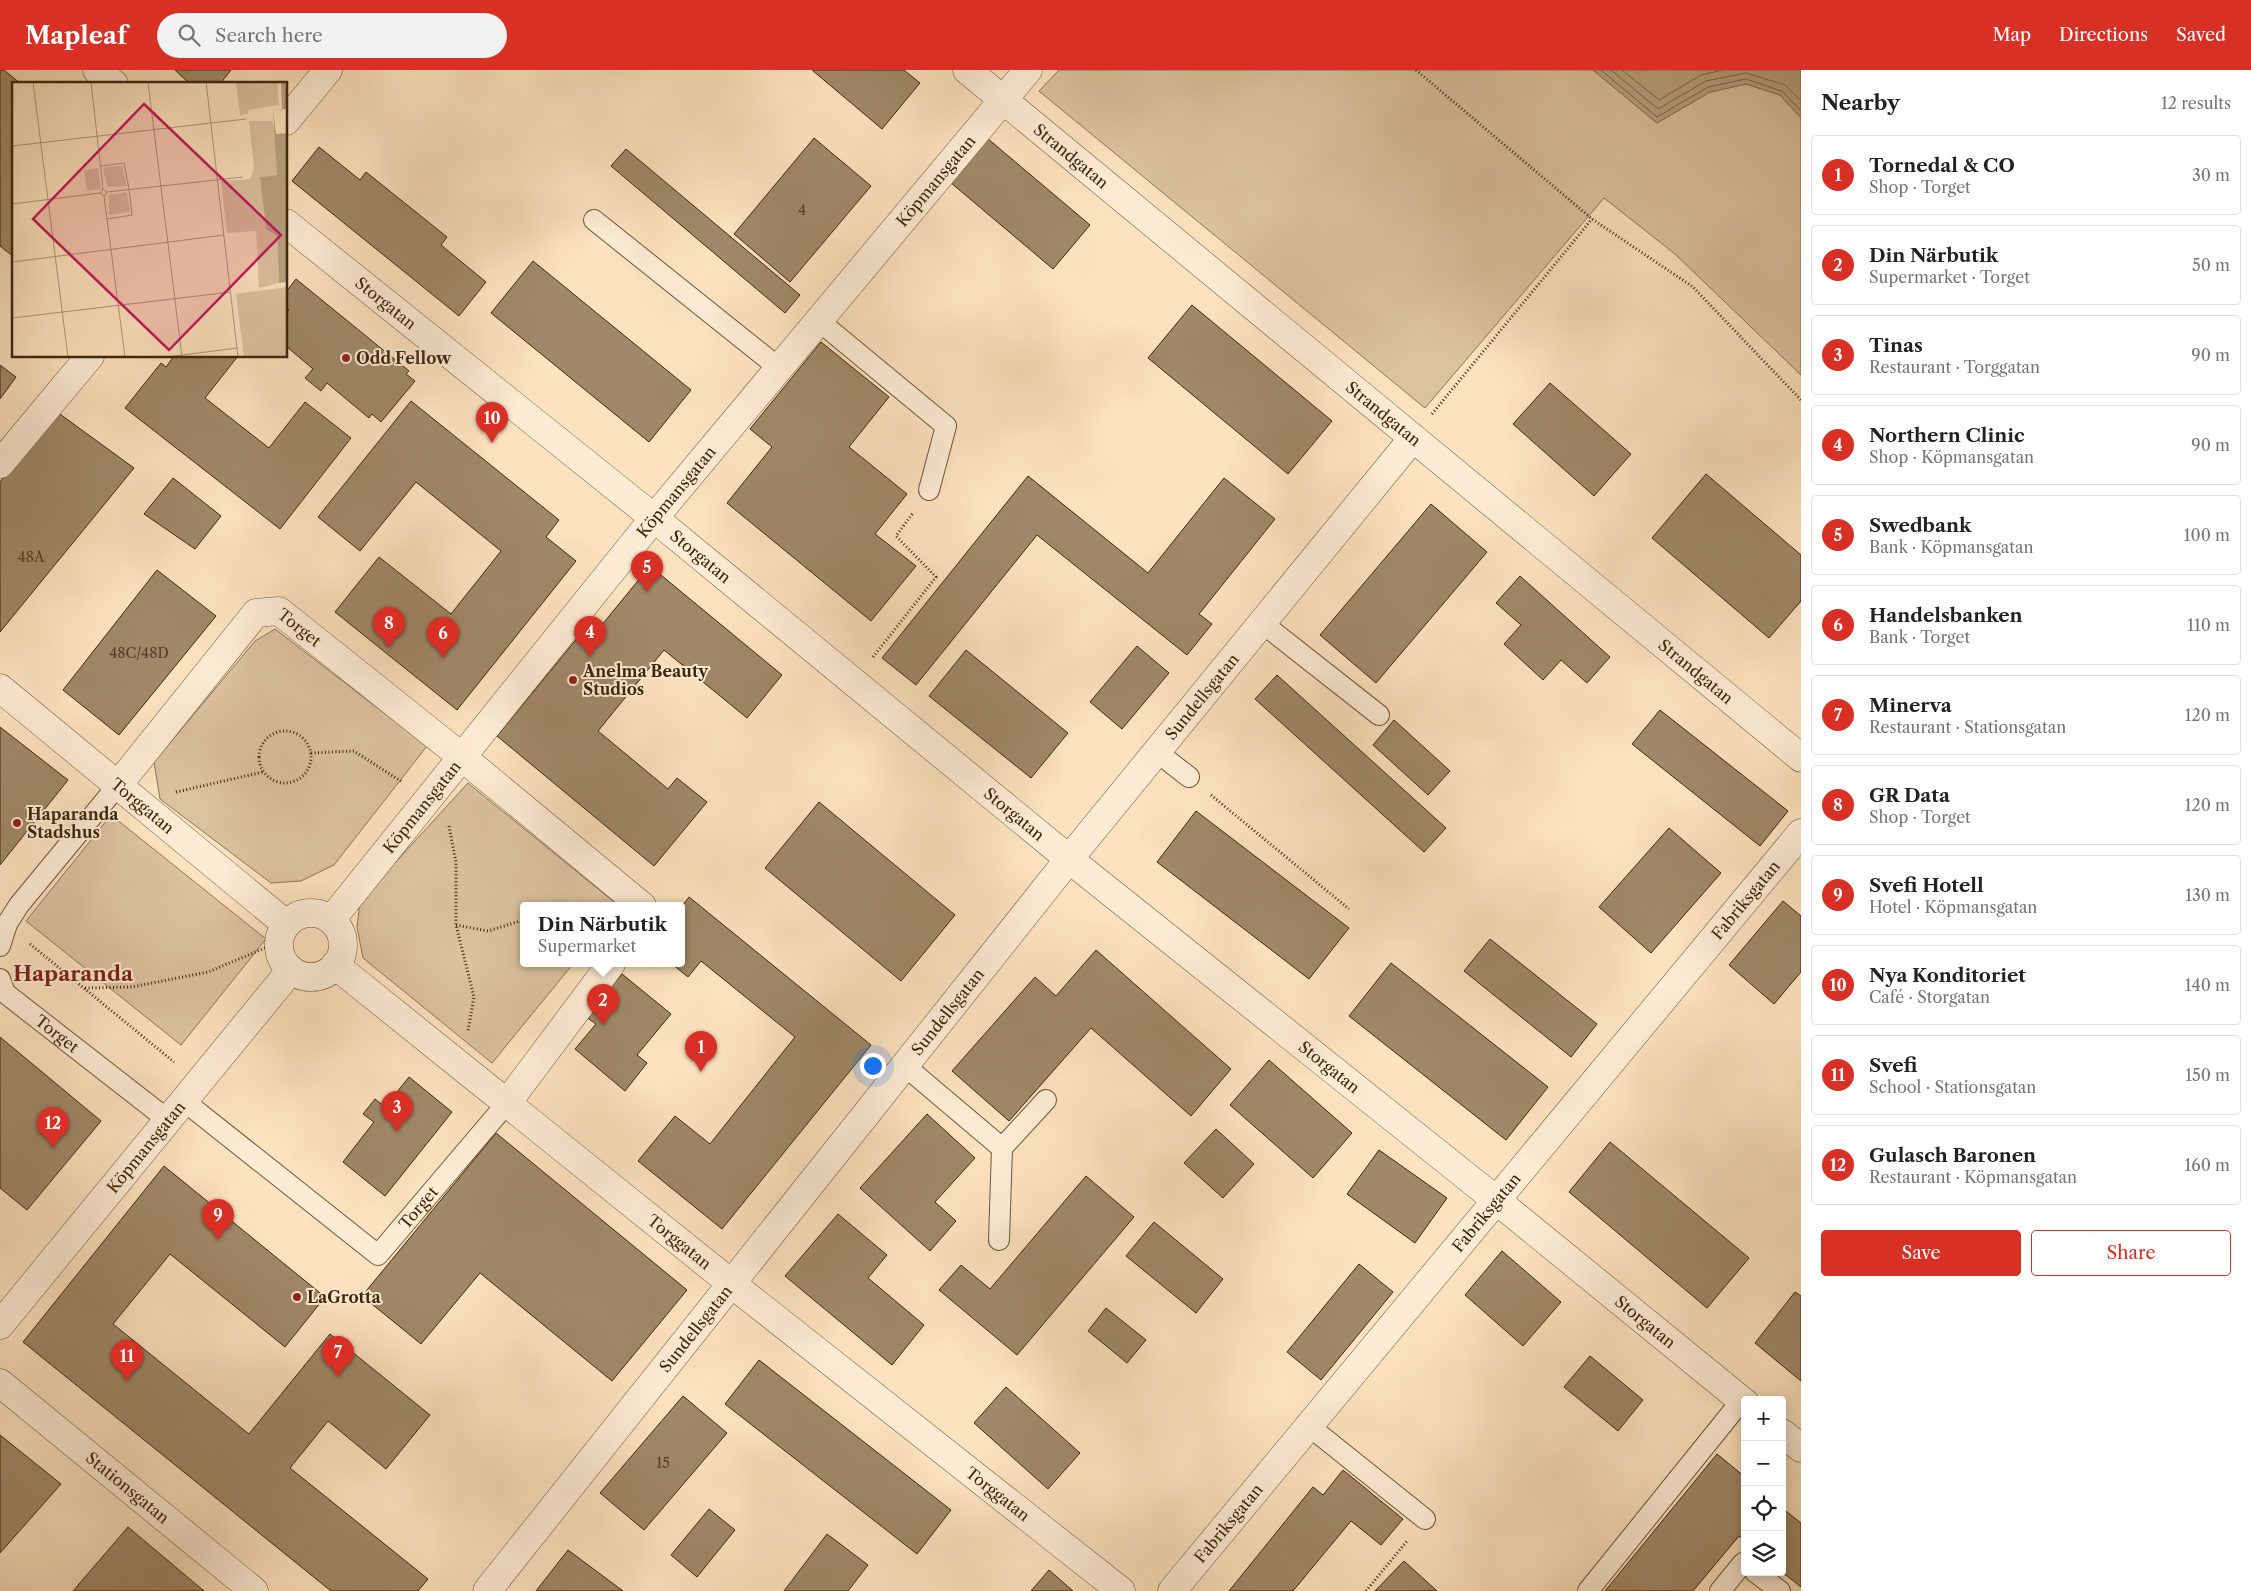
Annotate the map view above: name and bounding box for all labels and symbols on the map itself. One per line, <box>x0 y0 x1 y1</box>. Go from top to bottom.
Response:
inset map <box>12 82 288 358</box>
street label: Strandgatan <box>1030 119 1113 193</box>
street label: Köpmansgatan <box>892 131 979 231</box>
house number: 4 <box>798 201 806 219</box>
street label: Storgatan <box>351 273 420 334</box>
place label: Odd Fellow <box>356 348 452 368</box>
marker: Odd Fellow <box>340 352 352 364</box>
street label: Strandgatan <box>1342 377 1425 450</box>
pin: 10 <box>476 402 508 443</box>
street label: Köpmansgatan <box>632 442 720 542</box>
street label: Storgatan <box>666 526 735 587</box>
house number: 48A <box>18 548 45 566</box>
pin: 5 <box>631 551 663 592</box>
street label: Torget <box>274 604 326 651</box>
pin: 8 <box>373 607 405 648</box>
pin: 4 <box>574 616 606 657</box>
pin: 6 <box>427 617 459 658</box>
street label: Strandgatan <box>1654 635 1737 708</box>
house number: 48C/48D <box>109 644 169 662</box>
street label: Sundellsgatan <box>1161 649 1243 744</box>
place label: Anelma Beauty Studios <box>582 661 709 699</box>
marker: Anelma Beauty Studios <box>567 674 579 686</box>
street label: Köpmansgatan <box>379 757 465 857</box>
street label: Torggatan <box>107 774 178 838</box>
street label: Storgatan <box>980 783 1049 845</box>
place label: Haparanda Stadshus <box>27 804 119 842</box>
marker: Haparanda Stadshus <box>11 817 23 829</box>
street label: Fabriksgatan <box>1707 856 1784 944</box>
district label: Haparanda <box>13 961 134 986</box>
street label: Sundellsgatan <box>907 964 988 1059</box>
pin: 2 <box>587 984 619 1025</box>
street label: Torget <box>31 1010 83 1057</box>
pin: 1 <box>685 1031 717 1072</box>
street label: Storgatan <box>1295 1036 1364 1097</box>
your location <box>860 1053 886 1079</box>
pin: 3 <box>381 1091 413 1132</box>
street label: Köpmansgatan <box>102 1097 189 1197</box>
pin: 12 <box>37 1107 69 1148</box>
street label: Fabriksgatan <box>1448 1169 1525 1256</box>
street label: Torget <box>395 1182 442 1233</box>
pin: 9 <box>202 1199 234 1240</box>
street label: Torggatan <box>644 1210 716 1274</box>
street label: Sundellsgatan <box>655 1281 736 1376</box>
place label: LaGrotta <box>307 1287 381 1307</box>
marker: LaGrotta <box>291 1291 303 1303</box>
street label: Storgatan <box>1611 1291 1680 1353</box>
pin: 7 <box>322 1336 354 1377</box>
pin: 11 <box>111 1340 143 1381</box>
street label: Stationsgatan <box>82 1447 173 1528</box>
house number: 15 <box>656 1454 670 1472</box>
street label: Torggatan <box>962 1462 1034 1525</box>
street label: Fabriksgatan <box>1190 1480 1267 1567</box>

